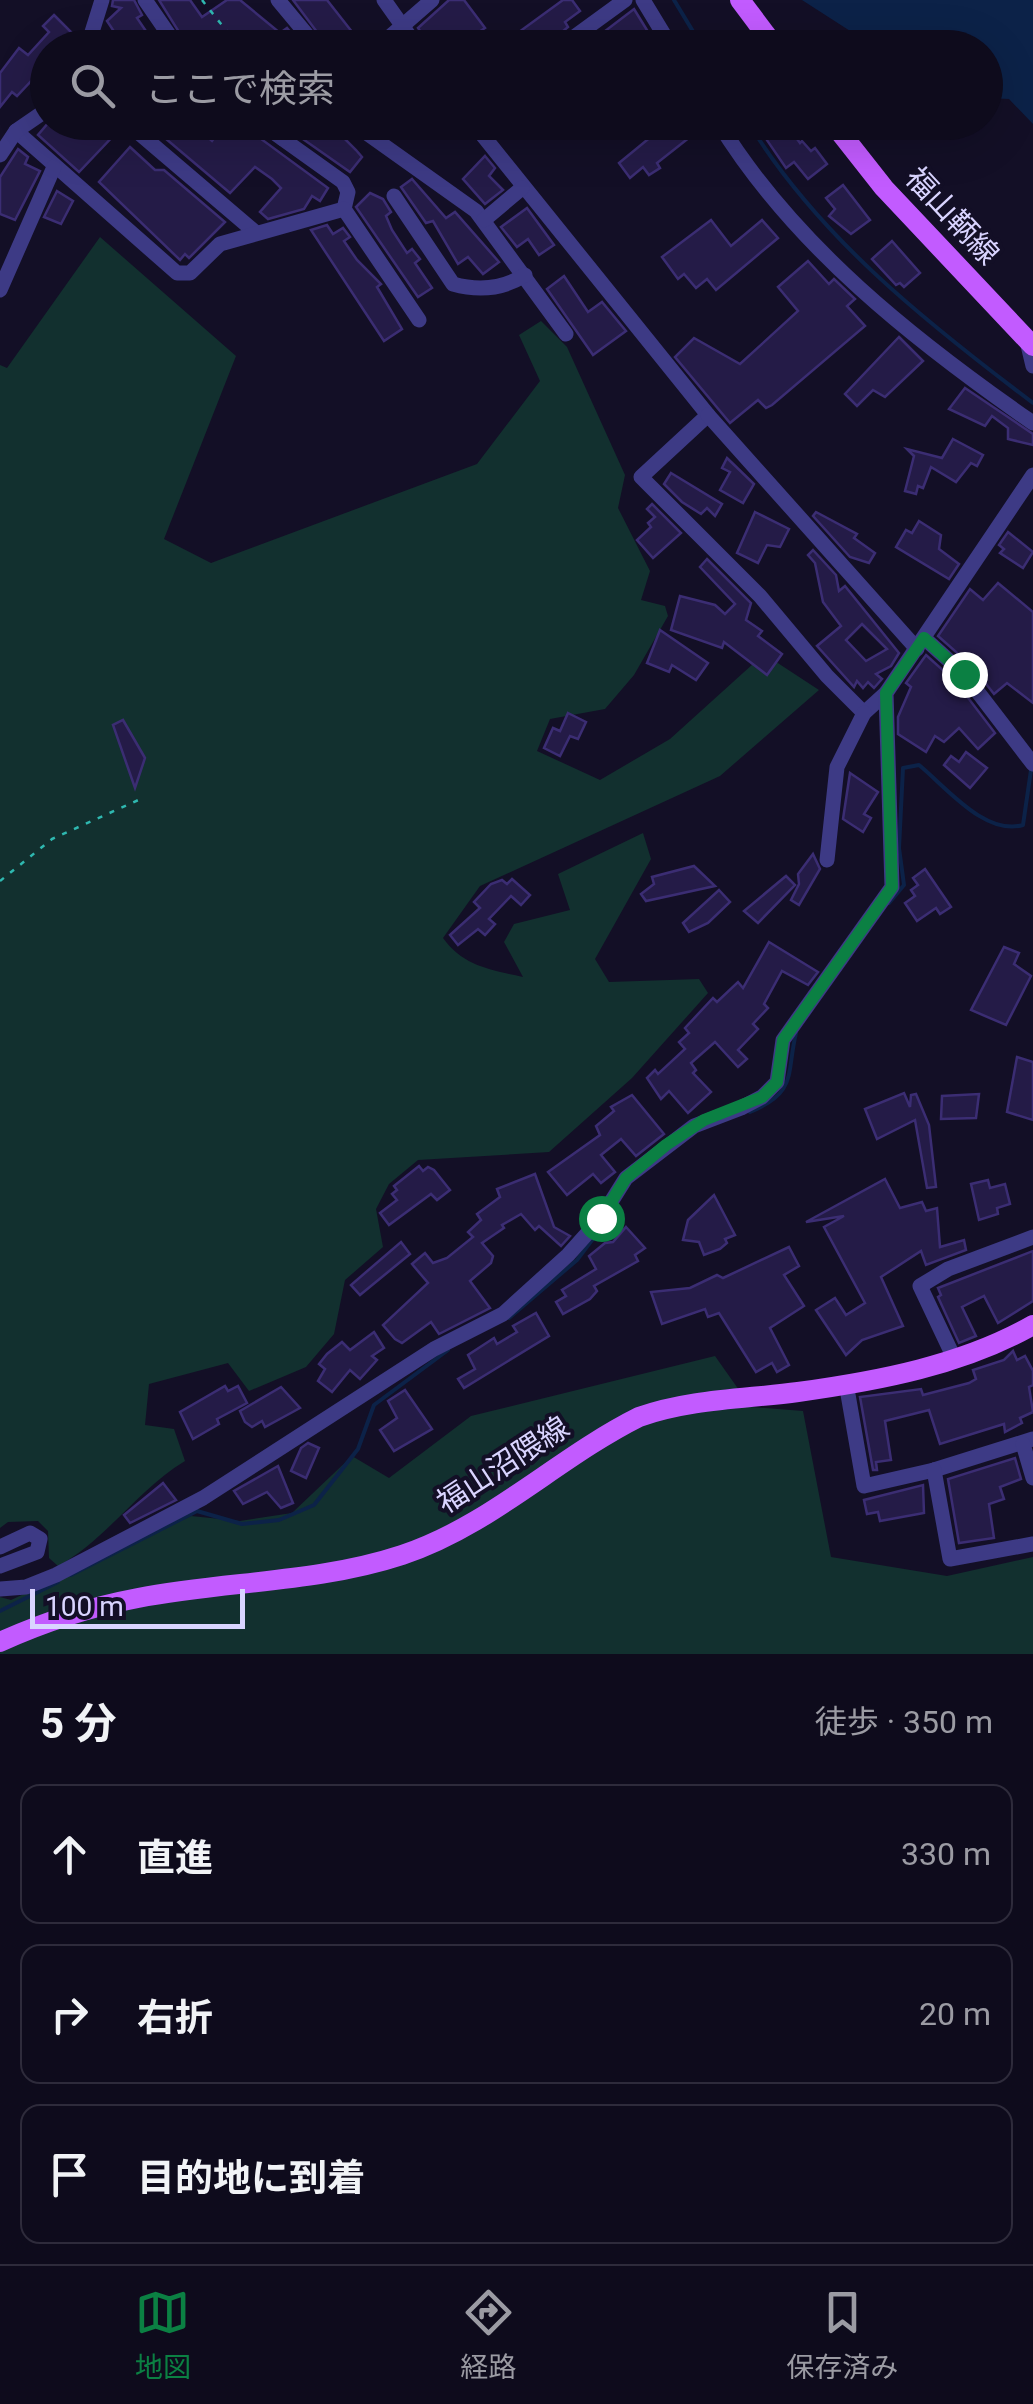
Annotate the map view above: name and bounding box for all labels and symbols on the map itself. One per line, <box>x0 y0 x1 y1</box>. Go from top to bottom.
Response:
street label: 福山鞆線 <box>899 160 1006 271</box>
route end <box>942 652 988 698</box>
route start <box>579 1196 625 1242</box>
street label: 福山沼隈線 <box>430 1409 575 1520</box>
scale bar <box>30 1584 245 1628</box>

